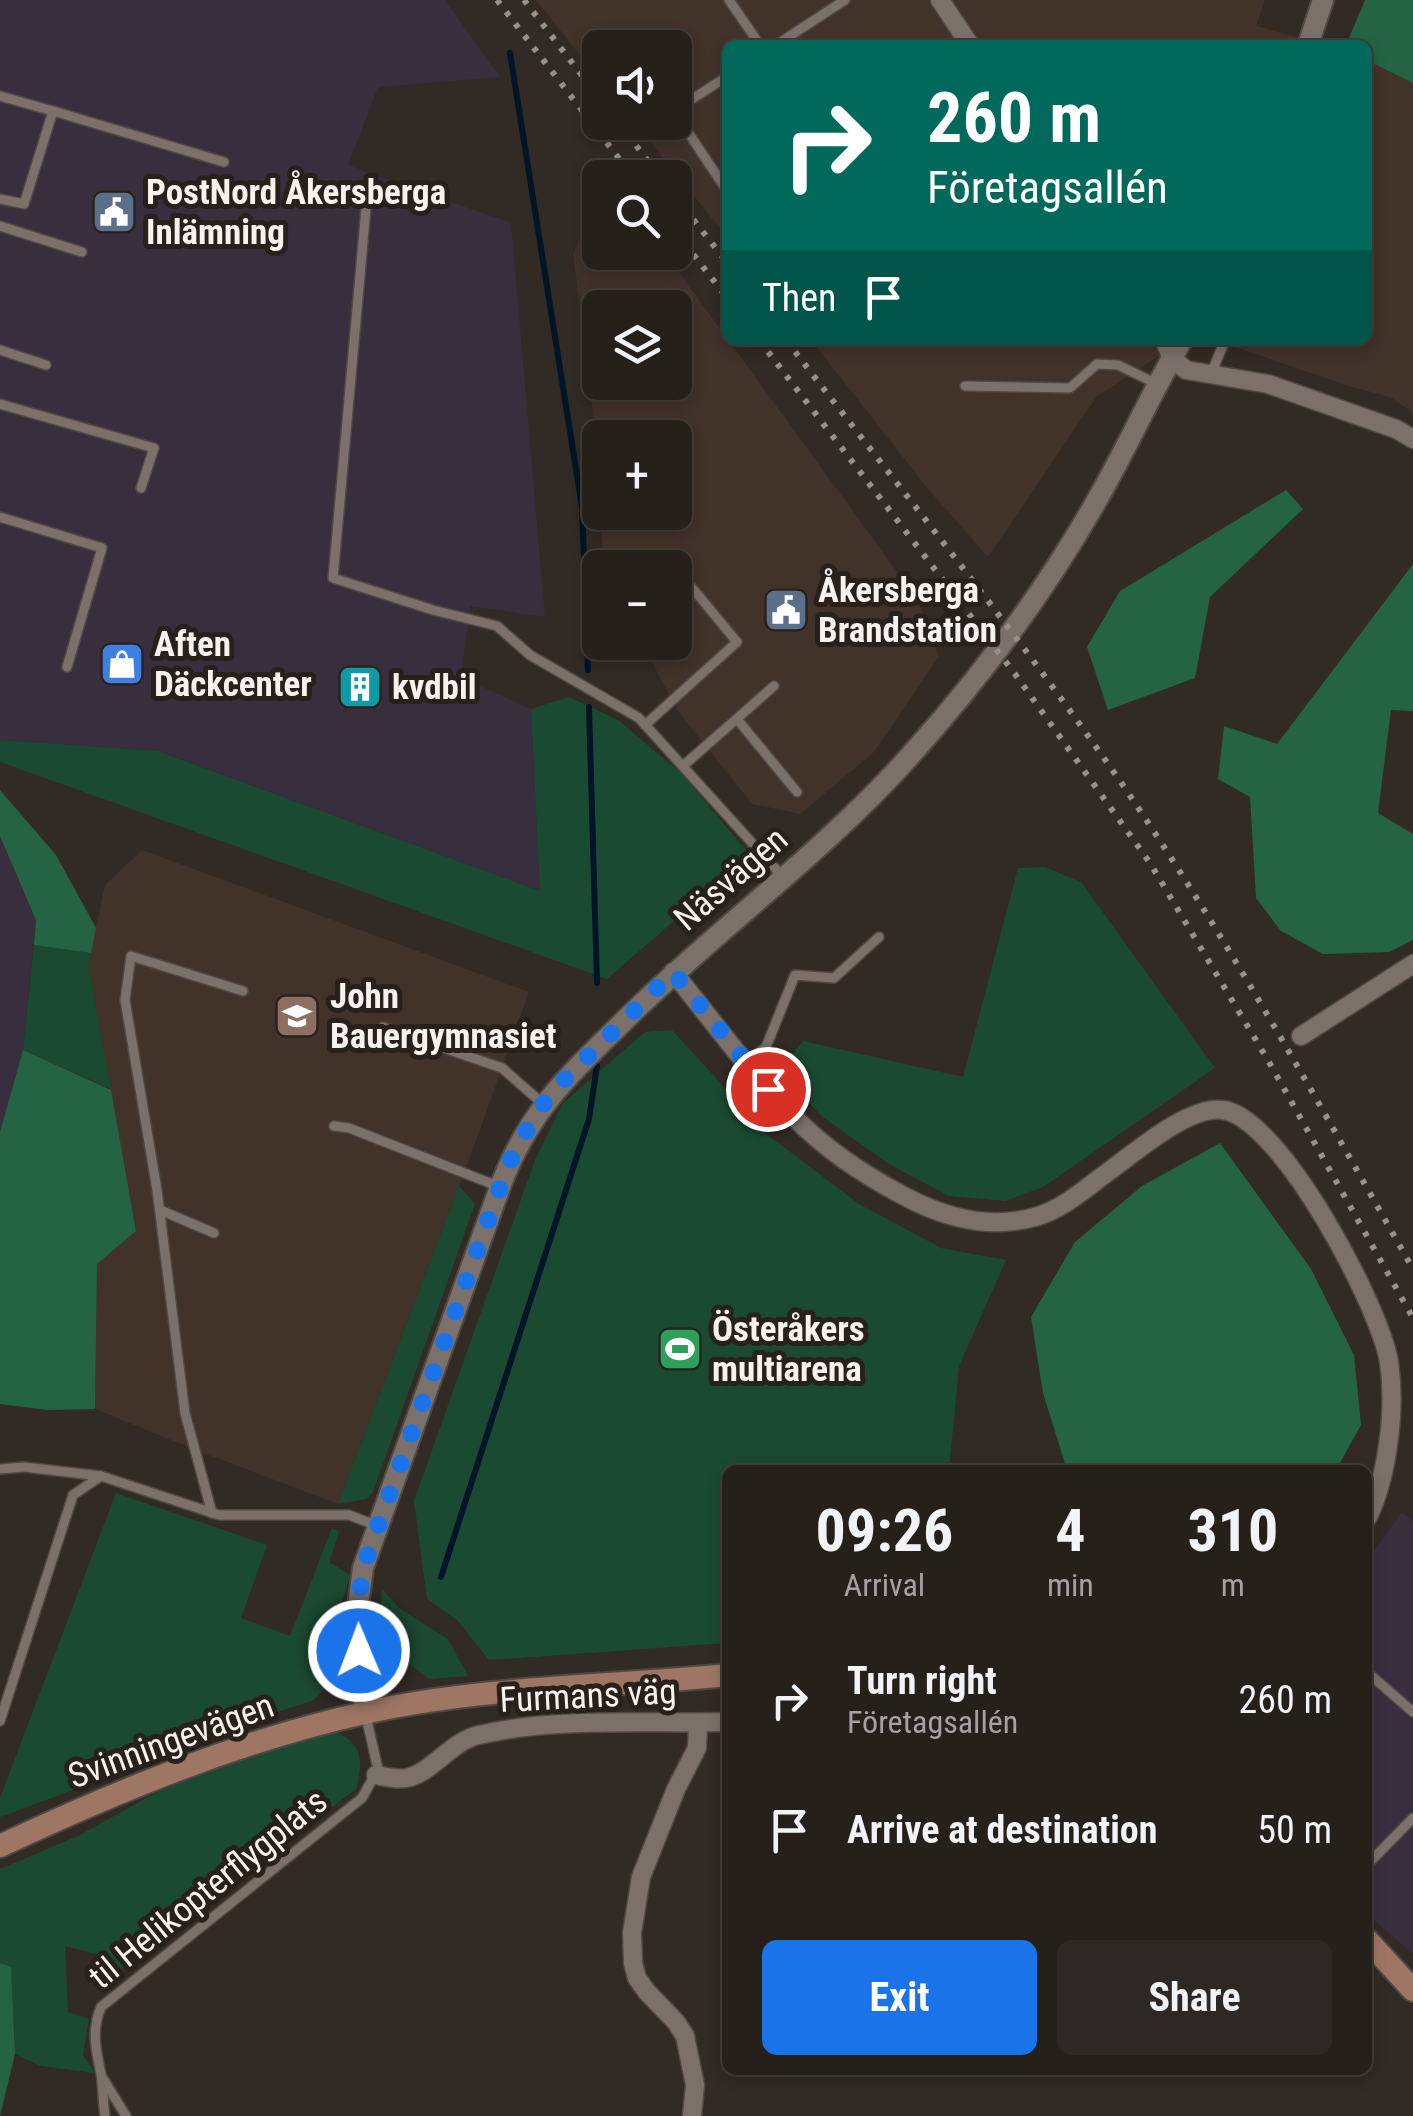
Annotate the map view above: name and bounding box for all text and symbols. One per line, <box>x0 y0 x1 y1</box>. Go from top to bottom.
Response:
map controls <box>582 30 692 660</box>
button: sound <box>582 30 692 140</box>
text: 260 m <box>927 77 1101 159</box>
icon: right <box>762 80 892 210</box>
button: search <box>582 160 692 270</box>
text: Företagsallén <box>927 161 1168 214</box>
place label: PostNord Åkersberga Inlämning <box>146 170 446 253</box>
public building icon: PostNord Åkersberga Inlämning <box>91 189 137 235</box>
icon: arrive <box>856 270 911 325</box>
text: Then <box>762 276 836 320</box>
button: layers <box>582 290 692 400</box>
button: + <box>582 420 692 530</box>
button: − <box>582 550 692 660</box>
place label: Åkersberga Brandstation <box>818 568 997 651</box>
public building icon: Åkersberga Brandstation <box>763 587 809 633</box>
place label: Aften Däckcenter <box>154 624 312 705</box>
shop icon: Aften Däckcenter <box>99 641 145 687</box>
building icon: kvdbil <box>337 664 383 710</box>
place label: kvdbil <box>392 667 477 708</box>
street label: Näsvägen <box>666 819 796 939</box>
place label: John Bauergymnasiet <box>330 976 556 1057</box>
school or university icon: John Bauergymnasiet <box>274 993 320 1039</box>
pin <box>726 1047 811 1132</box>
icon: arrive <box>741 1062 796 1117</box>
place label: Österåkers multiarena <box>712 1309 865 1390</box>
sports icon: Österåkers multiarena <box>657 1326 703 1372</box>
text: 09:26 <box>816 1495 953 1566</box>
text: 4 <box>1055 1495 1086 1566</box>
text: 310 <box>1187 1495 1278 1566</box>
text: Arrival <box>844 1566 925 1604</box>
text: min <box>1047 1566 1094 1604</box>
text: m <box>1221 1566 1245 1604</box>
position arrow <box>307 1599 411 1703</box>
text: Turn right <box>847 1659 997 1703</box>
street label: Furmans väg <box>499 1671 677 1721</box>
icon: right <box>762 1673 817 1728</box>
text: 260 m <box>1238 1678 1332 1722</box>
street label: Svinningevägen <box>63 1685 279 1797</box>
text: Företagsallén <box>847 1703 1018 1741</box>
street label: til Helikopterflygplats <box>81 1780 335 1998</box>
icon: arrive <box>762 1803 817 1858</box>
text: Arrive at destination <box>847 1808 1157 1852</box>
text: 50 m <box>1257 1808 1332 1852</box>
button: Exit <box>762 1940 1037 2055</box>
button: Share <box>1057 1940 1332 2055</box>

